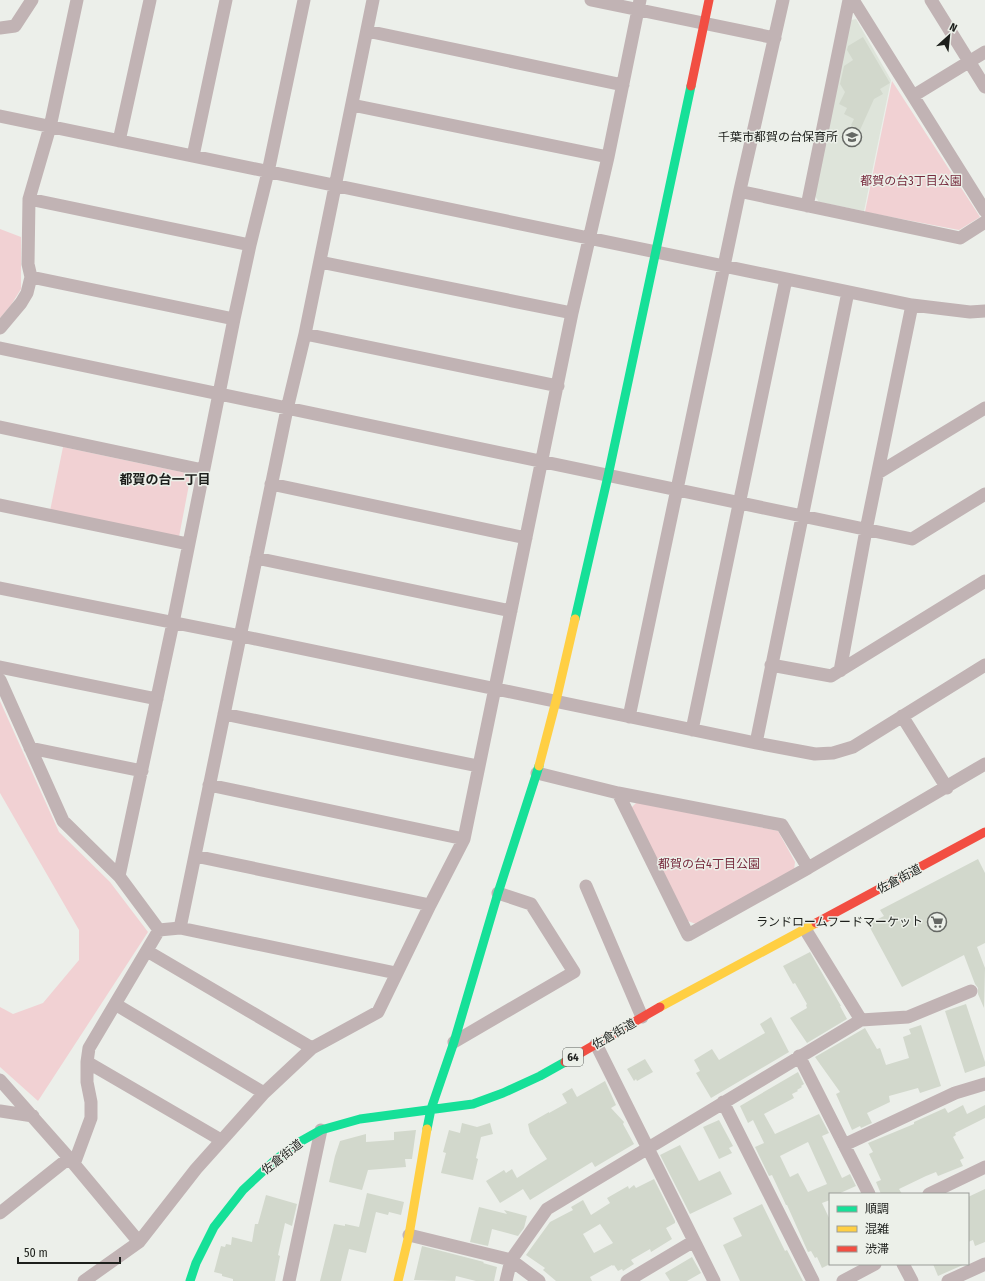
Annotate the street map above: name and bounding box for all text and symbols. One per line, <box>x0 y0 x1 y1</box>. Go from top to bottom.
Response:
north arrow <box>929 16 969 56</box>
text: N <box>947 20 959 35</box>
school or university icon: 千葉市都賀の台保育所 <box>841 126 863 148</box>
place label: 千葉市都賀の台保育所 <box>718 130 838 144</box>
park label: 都賀の台3丁目公園 <box>860 174 962 188</box>
district label: 都賀の台一丁目 <box>119 472 211 487</box>
park label: 都賀の台4丁目公園 <box>658 857 760 871</box>
street label: 佐倉街道 <box>875 862 923 896</box>
supermarket icon: ランドロームフードマーケット <box>926 911 948 933</box>
place label: ランドロームフードマーケット <box>756 915 923 929</box>
street label: 佐倉街道 <box>590 1016 638 1052</box>
road number: 64 <box>563 1048 583 1066</box>
street label: 佐倉街道 <box>259 1137 305 1177</box>
legend <box>829 1193 969 1265</box>
text: 順調 <box>865 1202 889 1216</box>
text: 混雑 <box>865 1222 889 1236</box>
scale bar <box>18 1239 120 1265</box>
text: 渋滞 <box>865 1242 889 1256</box>
text: 50 m <box>24 1246 48 1260</box>

